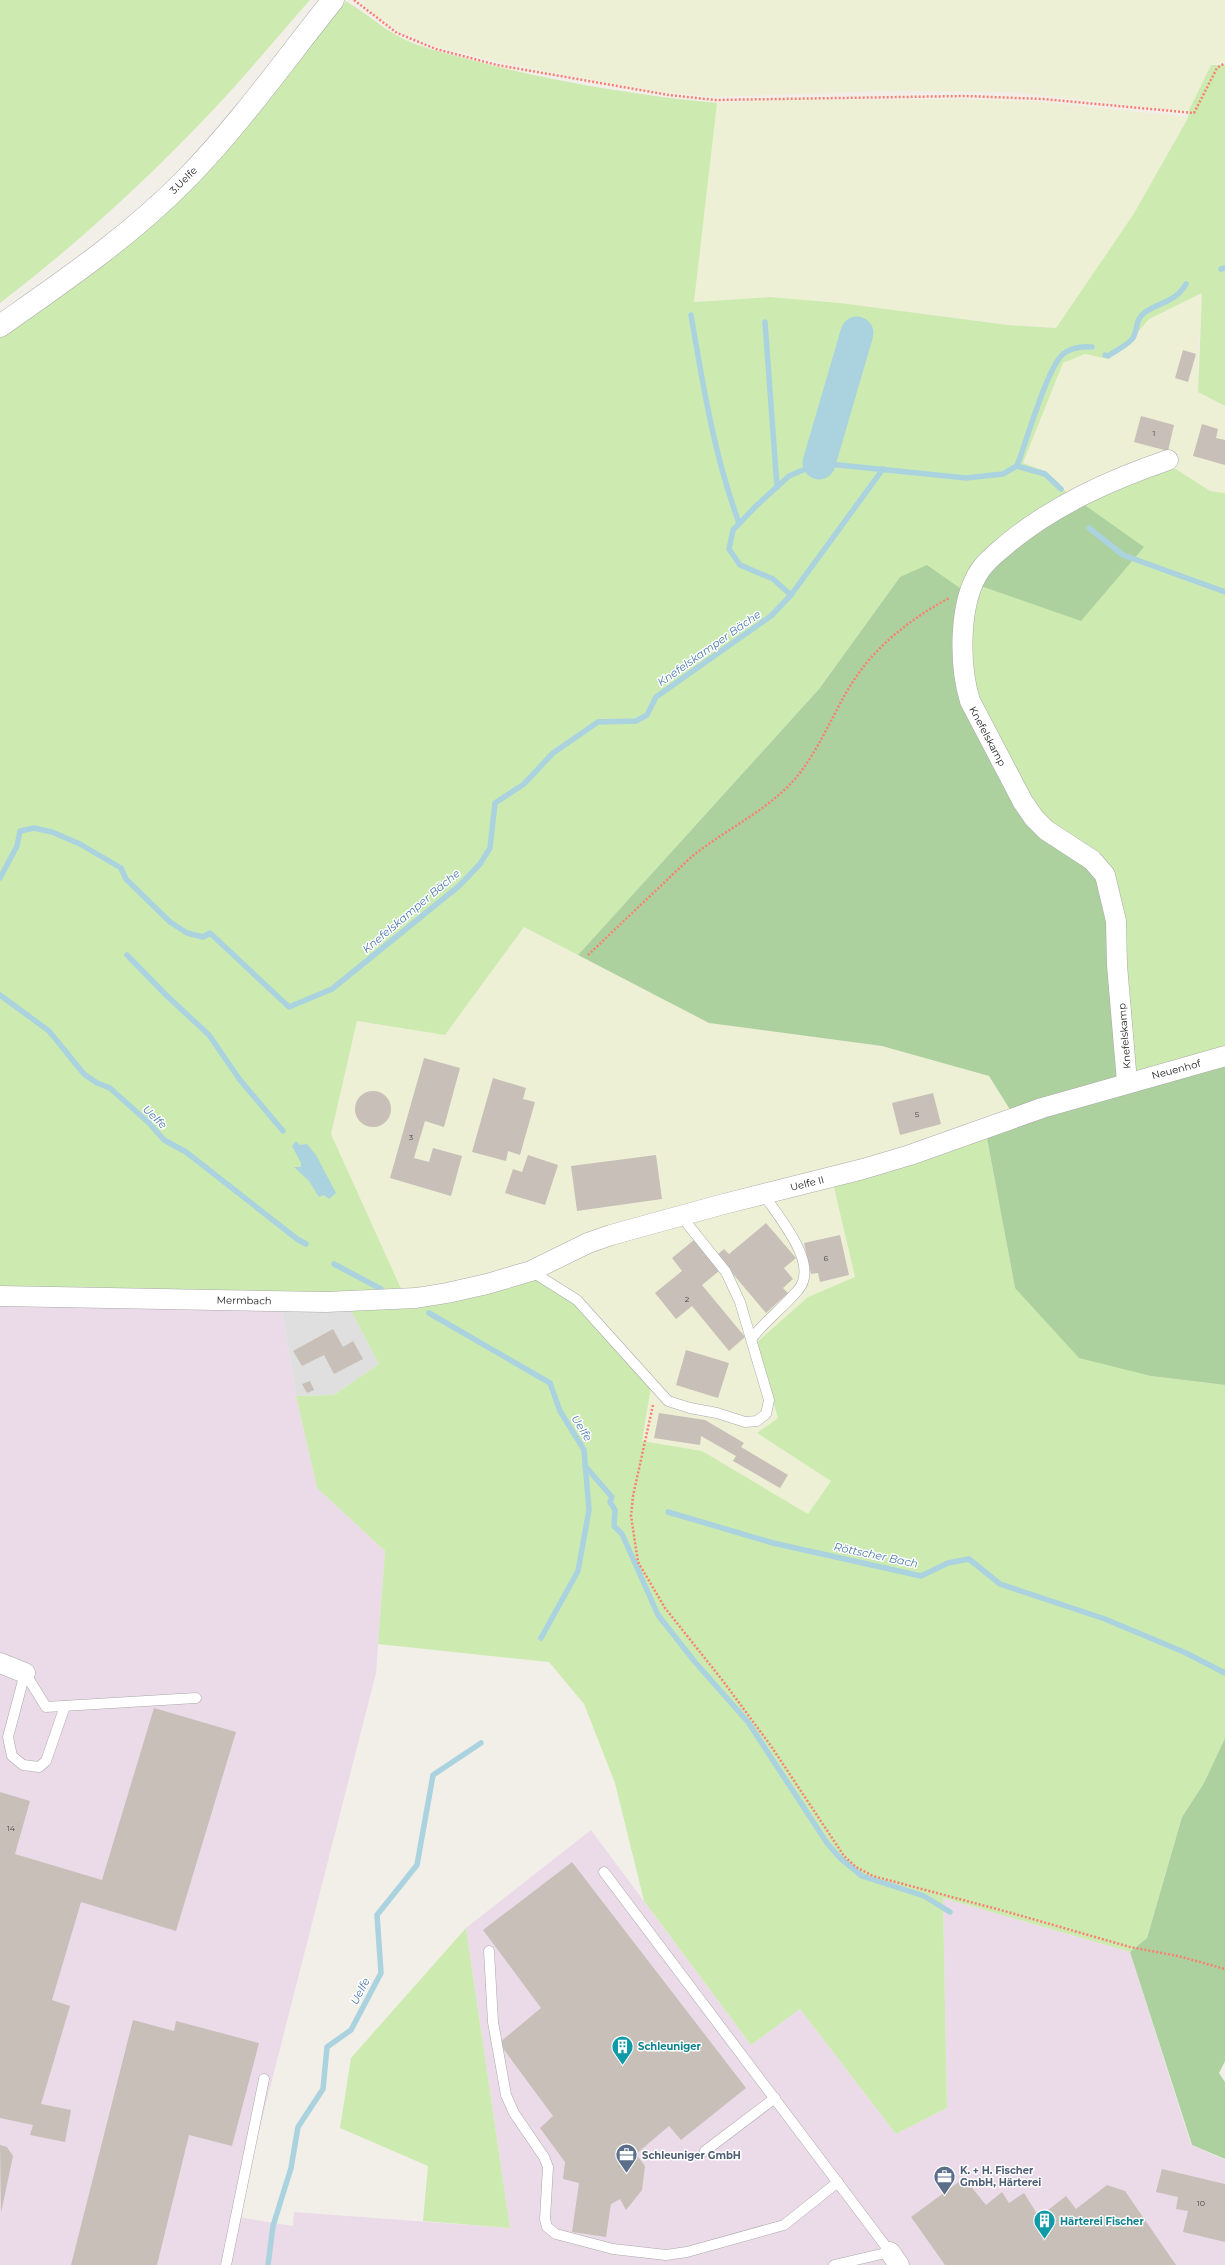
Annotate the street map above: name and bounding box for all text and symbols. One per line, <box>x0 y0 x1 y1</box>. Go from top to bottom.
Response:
street label: 3.Uelfe <box>167 164 200 197</box>
house number: 1 <box>1153 428 1155 438</box>
water label: Knefelskamper Bäche <box>655 607 764 689</box>
street label: Knefelskamp <box>966 704 1009 769</box>
water label: Knefelskamper Bäche <box>359 866 463 956</box>
street label: Knefelskamp <box>1115 1002 1134 1069</box>
street label: Neuenhof <box>1150 1057 1203 1082</box>
water label: Uelfe <box>140 1102 170 1132</box>
house number: 5 <box>915 1109 920 1119</box>
house number: 3 <box>409 1132 414 1142</box>
street label: Uelfe II <box>789 1173 826 1194</box>
house number: 6 <box>824 1253 829 1263</box>
street label: Mermbach <box>216 1294 272 1307</box>
house number: 2 <box>685 1294 690 1304</box>
water label: Uelfe <box>569 1412 596 1444</box>
water label: Röttscher Bach <box>833 1539 919 1571</box>
house number: 14 <box>7 1823 16 1833</box>
water label: Uelfe <box>347 1975 373 2007</box>
building icon: Schleuniger <box>609 2033 635 2066</box>
place label: Schleuniger <box>638 2040 702 2053</box>
office icon: Schleuniger GmbH <box>614 2142 640 2175</box>
place label: Schleuniger GmbH <box>642 2149 741 2162</box>
office icon: K. + H. Fischer GmbH, Härterei <box>931 2163 957 2196</box>
place label: K. + H. Fischer GmbH, Härterei <box>960 2164 1041 2189</box>
house number: 10 <box>1197 2198 1205 2208</box>
building icon: Härterei Fischer <box>1031 2208 1057 2241</box>
place label: Härterei Fischer <box>1060 2215 1144 2228</box>

